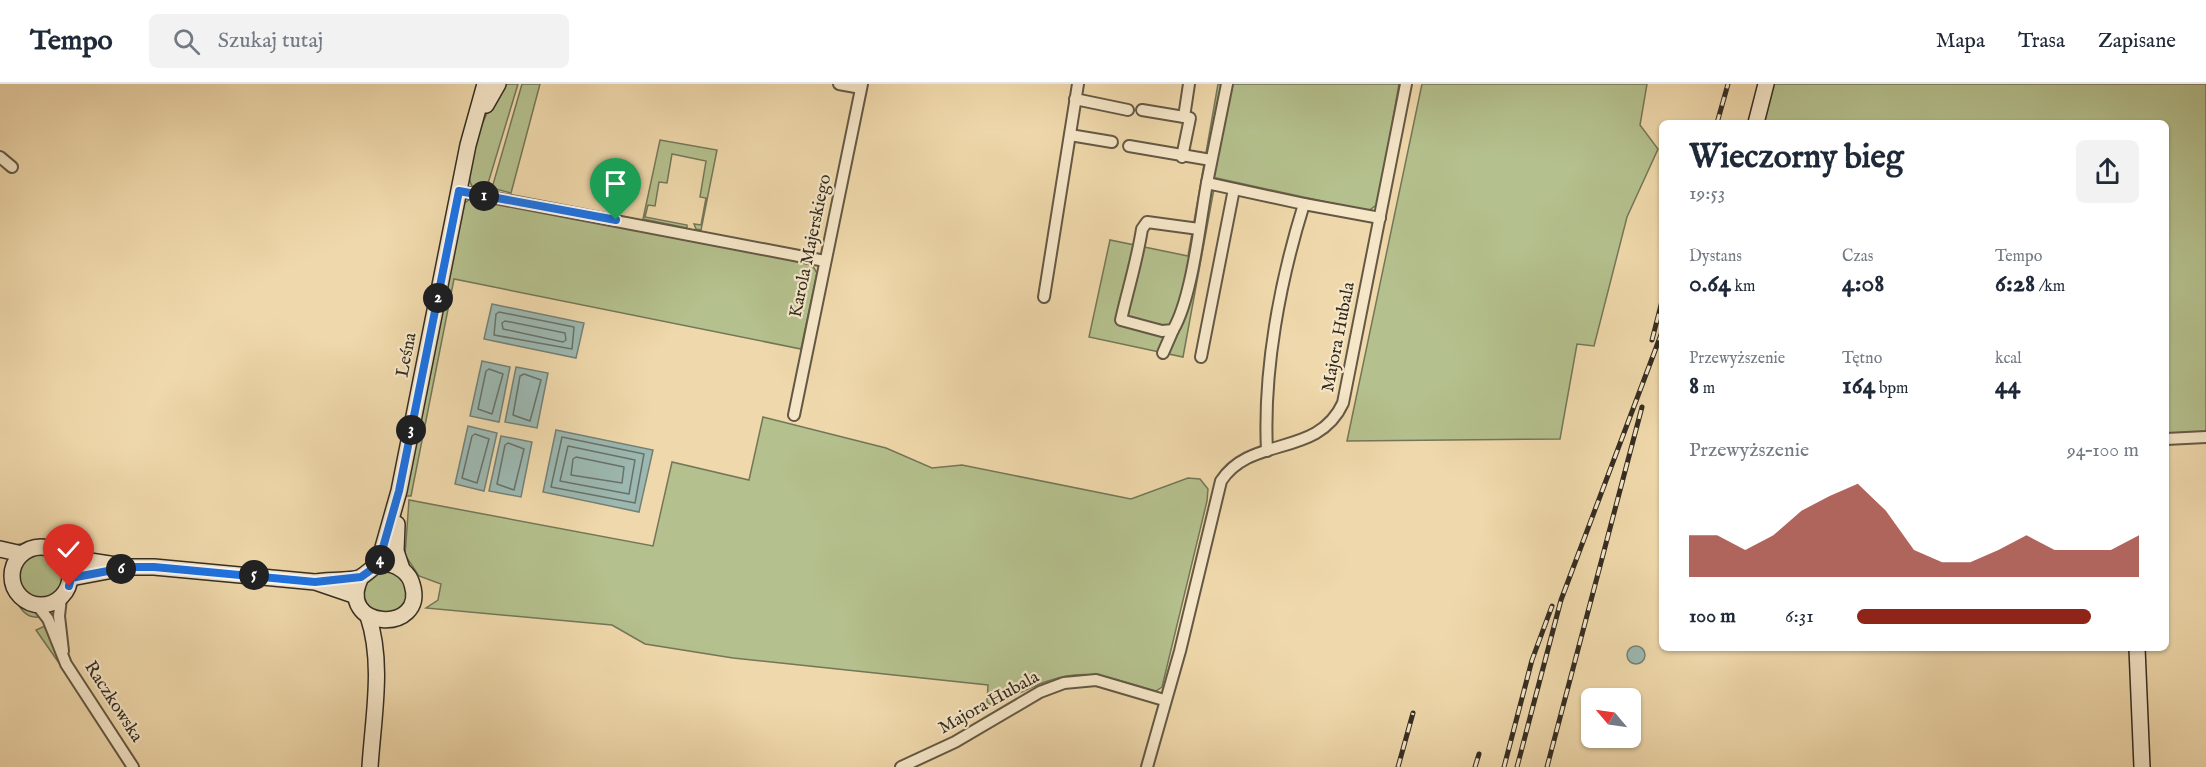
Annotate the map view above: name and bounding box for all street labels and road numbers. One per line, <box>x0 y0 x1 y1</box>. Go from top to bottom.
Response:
street label: Karola Majerskiego <box>785 172 837 320</box>
street label: Majora Hubala <box>1317 280 1361 394</box>
street label: Leśna <box>391 331 423 379</box>
street label: Raczkowska <box>78 657 148 747</box>
street label: Majora Hubala <box>935 666 1044 740</box>

